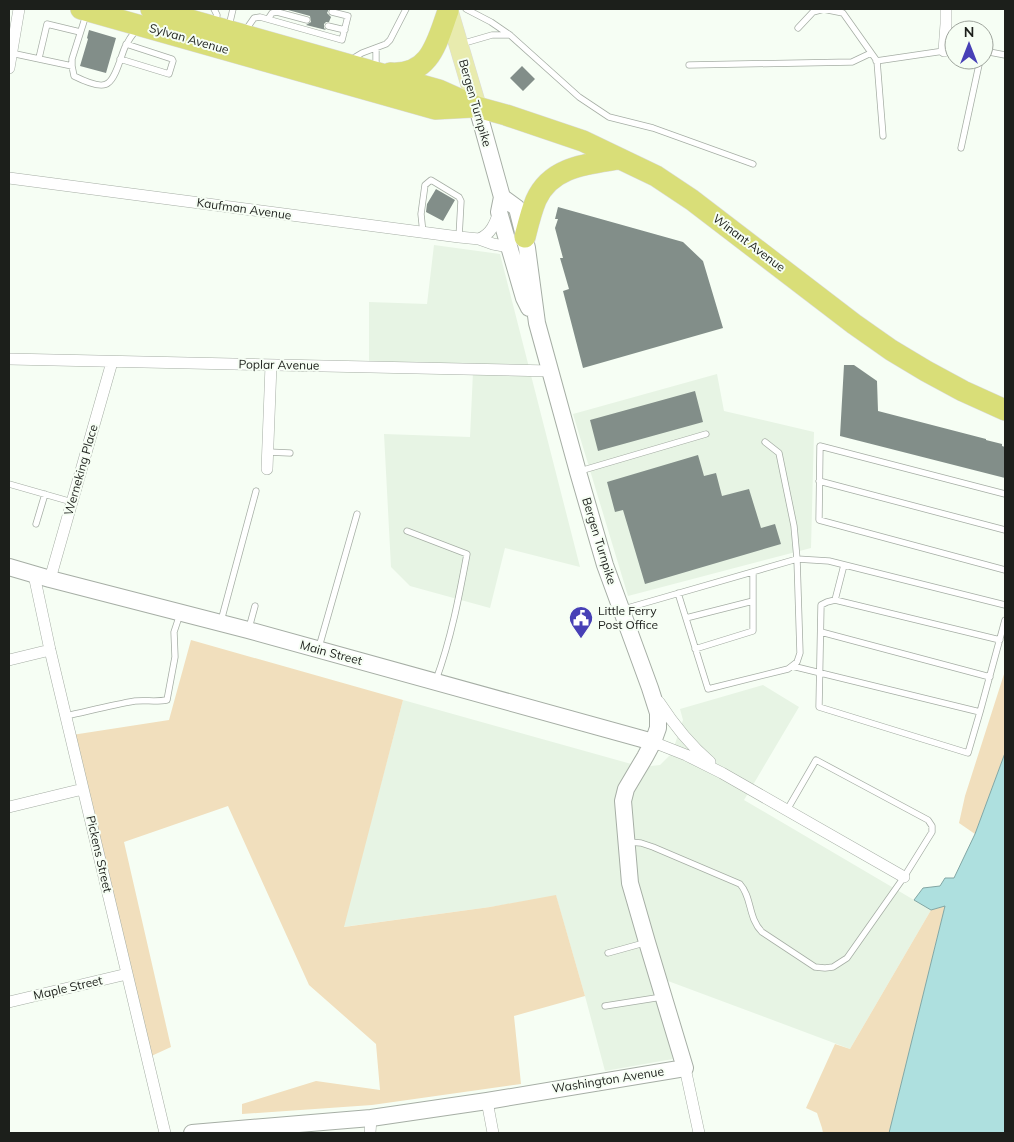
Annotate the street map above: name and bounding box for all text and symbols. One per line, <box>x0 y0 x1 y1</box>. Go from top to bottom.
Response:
street label: Sylvan Avenue <box>148 20 231 57</box>
north arrow <box>944 20 994 70</box>
text: N <box>964 23 974 41</box>
street label: Bergen Turnpike <box>456 57 495 148</box>
street label: Kaufman Avenue <box>196 194 292 223</box>
street label: Winant Avenue <box>710 211 788 275</box>
street label: Poplar Avenue <box>238 356 320 373</box>
street label: Werneking Place <box>60 423 101 517</box>
street label: Bergen Turnpike <box>579 496 620 586</box>
place label: Little Ferry Post Office <box>598 603 658 632</box>
public building icon: Little Ferry Post Office <box>568 605 594 639</box>
street label: Main Street <box>298 637 364 668</box>
street label: Pickens Street <box>83 814 116 894</box>
street label: Maple Street <box>32 972 104 1003</box>
street label: Washington Avenue <box>551 1063 665 1096</box>

